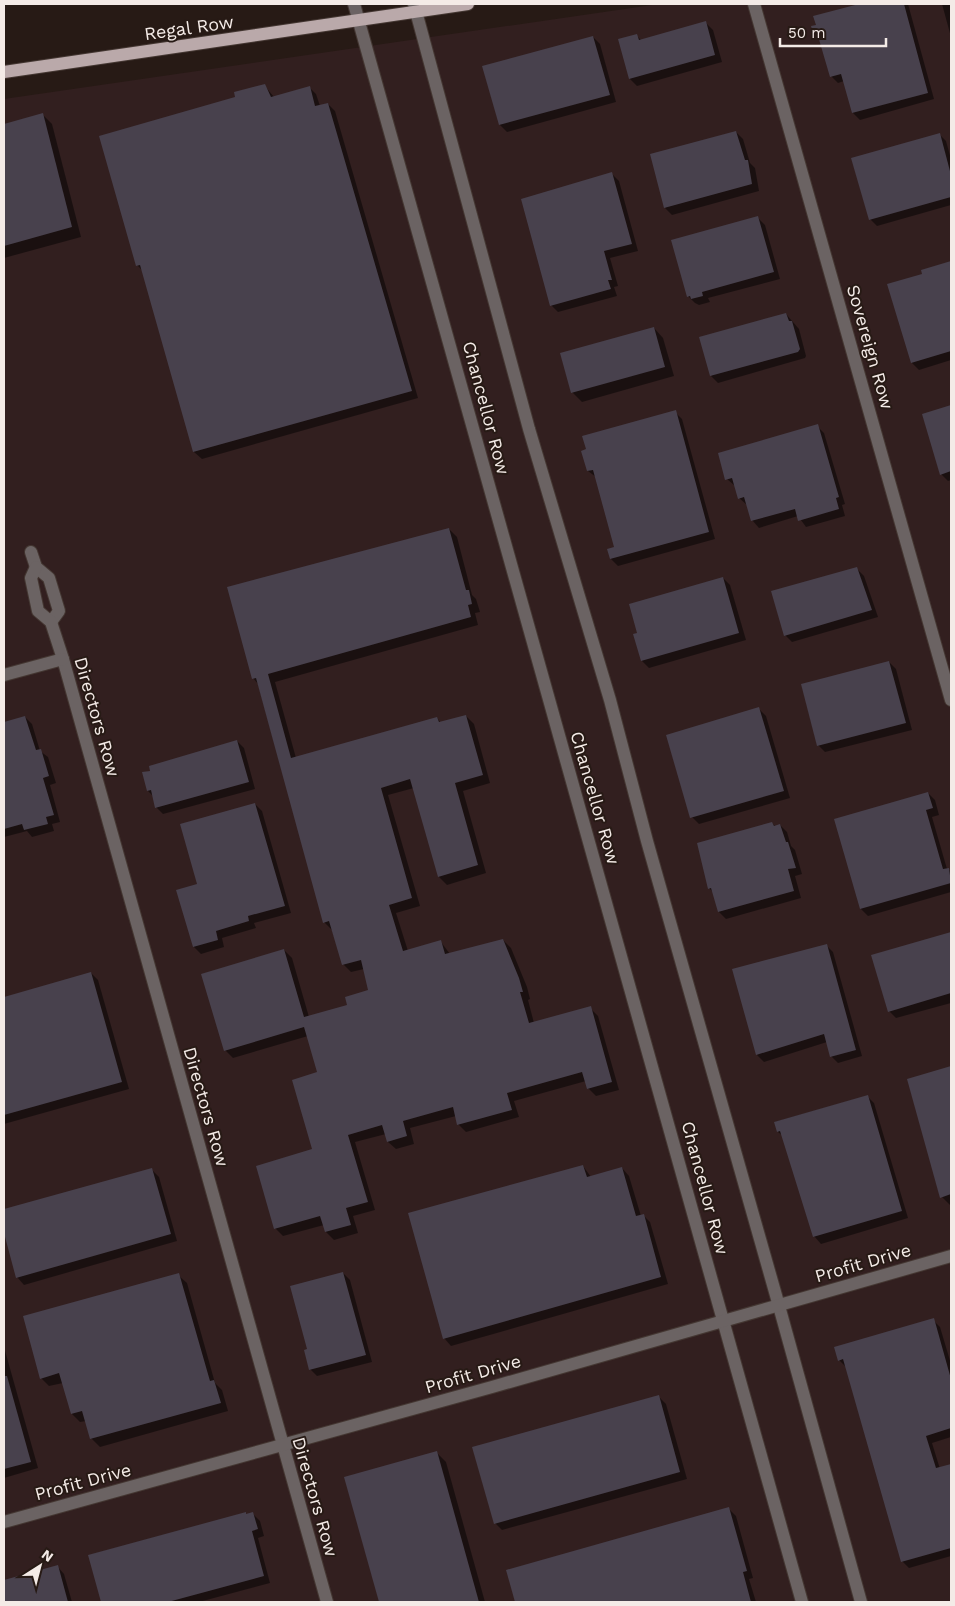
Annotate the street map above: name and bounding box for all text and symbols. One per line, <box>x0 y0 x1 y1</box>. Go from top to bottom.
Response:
street label: Regal Row <box>143 11 235 44</box>
scale bar <box>780 15 886 47</box>
text: 50 m <box>788 24 825 42</box>
street label: Sovereign Row <box>843 282 898 411</box>
street label: Chancellor Row <box>459 339 514 477</box>
street label: Directors Row <box>70 655 125 779</box>
street label: Chancellor Row <box>566 729 625 867</box>
street label: Directors Row <box>179 1045 234 1169</box>
street label: Chancellor Row <box>678 1119 733 1257</box>
street label: Profit Drive <box>812 1239 913 1286</box>
street label: Profit Drive <box>422 1350 523 1397</box>
street label: Directors Row <box>288 1435 343 1559</box>
street label: Profit Drive <box>32 1459 133 1504</box>
north arrow <box>15 1541 65 1591</box>
text: N <box>39 1546 57 1565</box>

